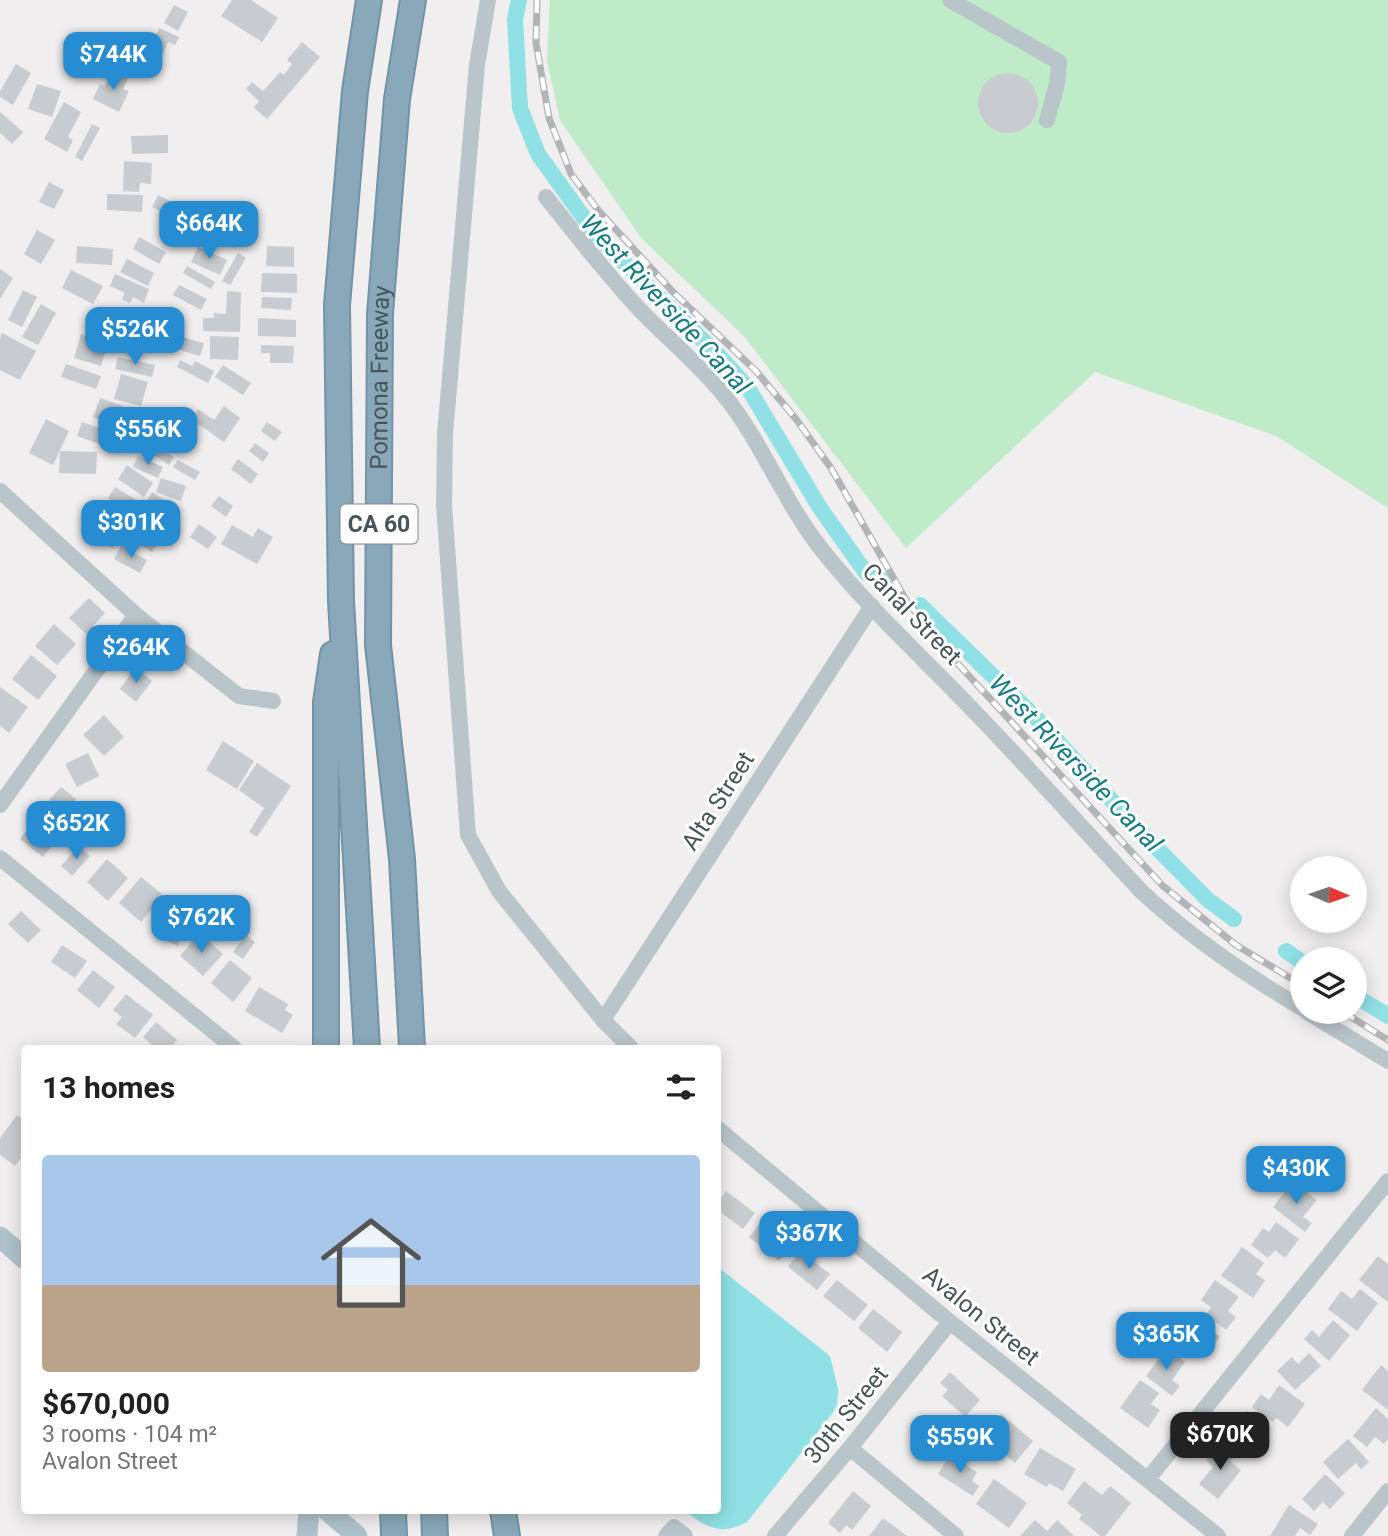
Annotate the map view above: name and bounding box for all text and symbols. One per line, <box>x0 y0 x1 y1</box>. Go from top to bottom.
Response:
pin: $744K <box>64 32 162 92</box>
text: $744K <box>79 41 147 68</box>
pin: $664K <box>160 202 258 261</box>
water label: West Riverside Canal <box>575 208 758 401</box>
text: $664K <box>175 210 243 237</box>
street label: Pomona Freeway <box>365 284 396 470</box>
pin: $526K <box>86 308 184 367</box>
text: $526K <box>101 316 169 343</box>
pin: $556K <box>99 407 197 467</box>
text: $556K <box>114 416 182 443</box>
pin: $301K <box>82 500 180 560</box>
road number: CA 60 <box>340 504 418 544</box>
text: $301K <box>97 509 165 536</box>
street label: Canal Street <box>857 557 967 671</box>
pin: $264K <box>87 626 185 685</box>
text: $264K <box>102 634 170 661</box>
water label: West Riverside Canal <box>983 668 1169 859</box>
street label: Alta Street <box>676 746 760 855</box>
pin: $652K <box>27 802 125 861</box>
text: $652K <box>42 810 110 837</box>
north arrow <box>1290 856 1367 933</box>
map controls <box>1290 856 1367 1024</box>
pin: $762K <box>152 895 250 955</box>
text: $762K <box>167 904 235 931</box>
button: layers <box>1290 947 1367 1024</box>
icon: filters <box>662 1068 700 1106</box>
text: 13 homes <box>42 1070 175 1105</box>
pin: $430K <box>1247 1146 1345 1206</box>
text: $430K <box>1262 1155 1330 1182</box>
icon: home <box>308 1200 434 1326</box>
pin: $367K <box>760 1212 858 1271</box>
text: $367K <box>775 1220 843 1247</box>
street label: Avalon Street <box>917 1261 1045 1372</box>
pin: $365K <box>1117 1312 1215 1372</box>
text: $365K <box>1132 1321 1200 1348</box>
street label: 30th Street <box>798 1360 894 1469</box>
text: $670,000 <box>42 1386 170 1421</box>
pin: $670K <box>1171 1412 1269 1472</box>
pin: $559K <box>911 1416 1009 1475</box>
text: 3 rooms · 104 m² <box>42 1421 217 1448</box>
text: $670K <box>1186 1421 1254 1448</box>
text: $559K <box>926 1424 994 1451</box>
text: Avalon Street <box>42 1448 178 1475</box>

